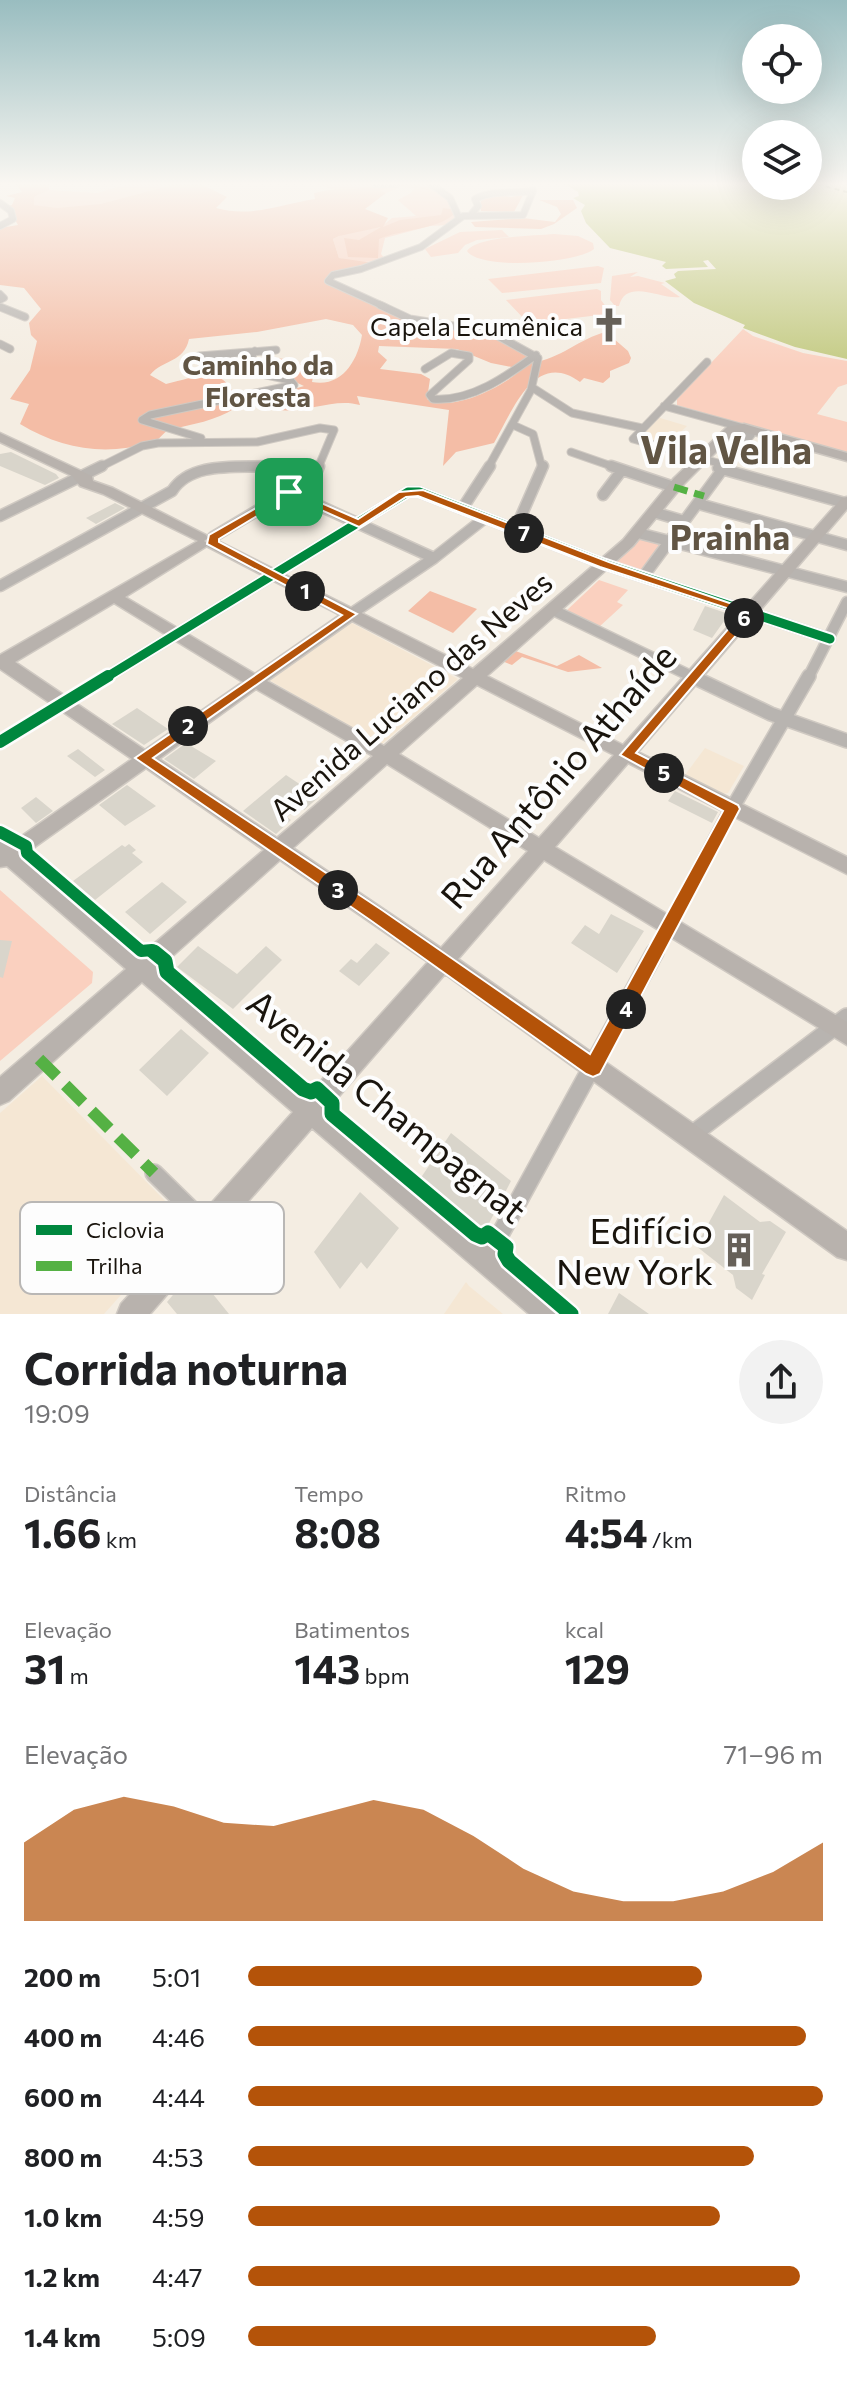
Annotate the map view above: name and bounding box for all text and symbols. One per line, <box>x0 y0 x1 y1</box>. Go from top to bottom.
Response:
map controls <box>742 24 822 200</box>
button: locate <box>742 24 822 104</box>
button: layers <box>742 120 822 200</box>
church icon: Capela Ecumênica <box>590 306 628 344</box>
place label: Capela Ecumênica <box>370 310 583 341</box>
district label: Caminho da Floresta <box>182 347 334 413</box>
district label: Vila Velha <box>640 425 812 472</box>
pin <box>255 458 323 526</box>
icon: arrive <box>267 470 311 514</box>
pin: 7 <box>504 513 544 553</box>
district label: Prainha <box>670 515 790 557</box>
text: 7 <box>518 519 530 546</box>
street label: Avenida Luciano das Neves <box>261 562 559 828</box>
pin: 1 <box>285 571 325 611</box>
text: 1 <box>300 577 310 604</box>
pin: 6 <box>724 598 764 638</box>
text: 6 <box>737 604 751 631</box>
street label: Rua Antônio Athaíde <box>430 634 684 916</box>
pin: 2 <box>168 706 208 746</box>
text: 2 <box>182 712 194 739</box>
pin: 5 <box>644 753 684 793</box>
text: 5 <box>658 759 670 786</box>
pin: 3 <box>318 870 358 910</box>
text: 3 <box>332 876 344 903</box>
street label: Avenida Champagnat <box>240 979 536 1231</box>
pin: 4 <box>606 989 646 1029</box>
text: 4 <box>619 995 633 1022</box>
legend <box>20 1202 284 1294</box>
place label: Edifício New York <box>556 1207 713 1292</box>
text: Ciclovia <box>86 1216 164 1243</box>
building icon: Edifício New York <box>720 1231 758 1269</box>
text: Trilha <box>86 1252 142 1279</box>
text: Corrida noturna <box>24 1340 348 1394</box>
button: share <box>739 1340 823 1424</box>
text: 19:09 <box>24 1397 90 1428</box>
text: Distância <box>24 1480 117 1507</box>
text: Tempo <box>294 1480 364 1507</box>
text: Ritmo <box>565 1480 626 1507</box>
text: 1.66 <box>24 1507 102 1556</box>
text: 8:08 <box>294 1507 381 1556</box>
text: 4:54 <box>565 1507 648 1556</box>
text: km <box>102 1526 137 1553</box>
text: /km <box>648 1526 693 1553</box>
text: Elevação <box>24 1616 112 1643</box>
text: Batimentos <box>294 1616 410 1643</box>
text: kcal <box>565 1616 604 1643</box>
text: 31 <box>24 1643 65 1692</box>
text: 143 <box>294 1643 360 1692</box>
text: 129 <box>565 1643 630 1692</box>
text: m <box>65 1662 89 1689</box>
text: bpm <box>360 1662 410 1689</box>
text: Elevação <box>24 1738 128 1769</box>
text: 71–96 m <box>724 1738 823 1769</box>
text: 200 m <box>24 1961 101 1992</box>
text: 5:01 <box>152 1961 201 1992</box>
text: 400 m <box>24 2021 102 2052</box>
text: 4:46 <box>152 2021 205 2052</box>
text: 600 m <box>24 2081 102 2112</box>
text: 4:44 <box>152 2081 205 2112</box>
text: 800 m <box>24 2141 102 2172</box>
text: 4:53 <box>152 2141 204 2172</box>
text: 1.0 km <box>24 2201 102 2232</box>
text: 4:59 <box>152 2201 204 2232</box>
text: 1.2 km <box>24 2261 100 2292</box>
text: 4:47 <box>152 2261 203 2292</box>
text: 1.4 km <box>24 2321 101 2352</box>
text: 5:09 <box>152 2321 206 2352</box>

